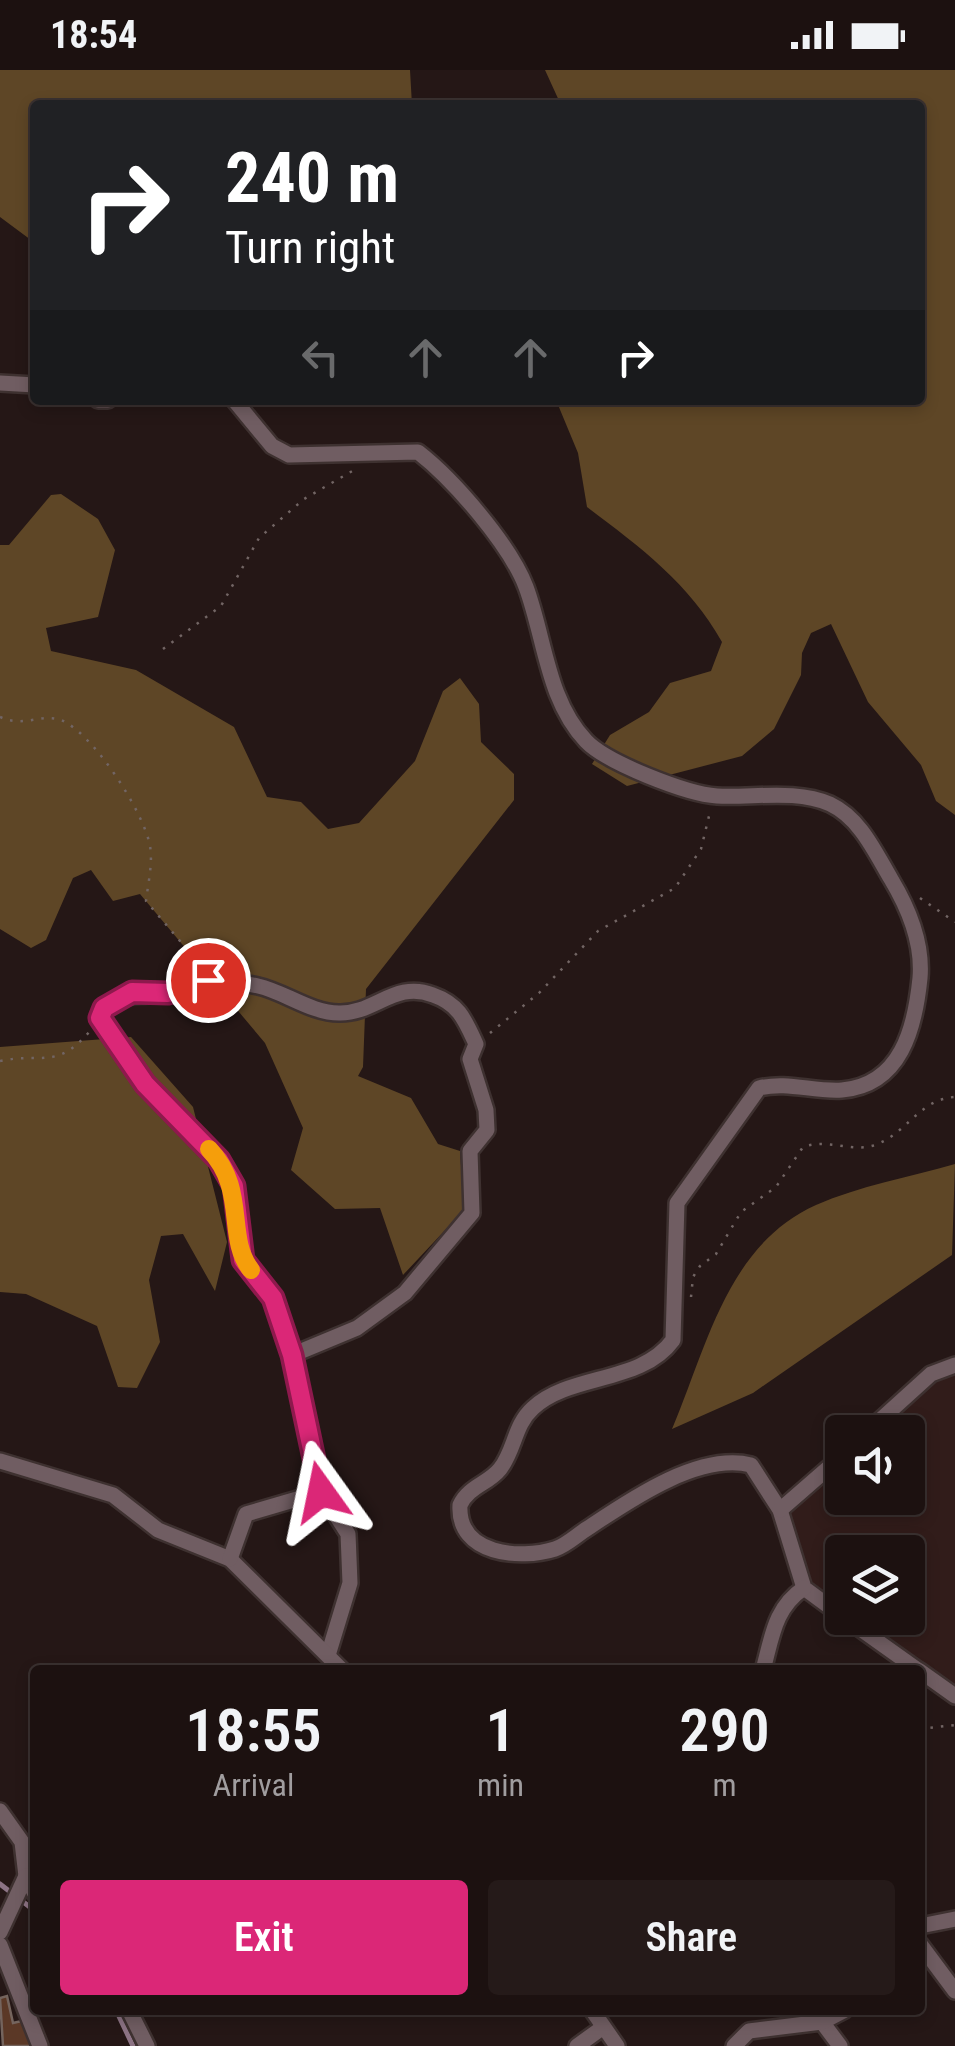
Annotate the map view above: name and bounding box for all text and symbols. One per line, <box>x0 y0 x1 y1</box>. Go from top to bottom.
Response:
text: 18:54 <box>50 13 137 57</box>
text: 240 m <box>225 137 399 219</box>
icon: right <box>60 140 190 270</box>
text: Turn right <box>225 221 395 274</box>
icon: left <box>293 330 348 385</box>
icon: ahead <box>398 330 453 385</box>
icon: ahead <box>503 330 558 385</box>
icon: right <box>608 330 663 385</box>
pin <box>166 938 251 1023</box>
icon: arrive <box>181 953 236 1008</box>
map controls <box>825 1415 925 1635</box>
button: sound <box>825 1415 925 1515</box>
position arrow <box>269 1440 373 1544</box>
button: layers <box>825 1535 925 1635</box>
text: 18:55 <box>185 1695 322 1766</box>
text: 1 <box>485 1695 516 1766</box>
text: 290 <box>679 1695 770 1766</box>
text: Arrival <box>213 1766 294 1804</box>
text: min <box>477 1766 524 1804</box>
text: m <box>712 1766 737 1804</box>
button: Exit <box>60 1880 468 1995</box>
button: Share <box>488 1880 895 1995</box>

